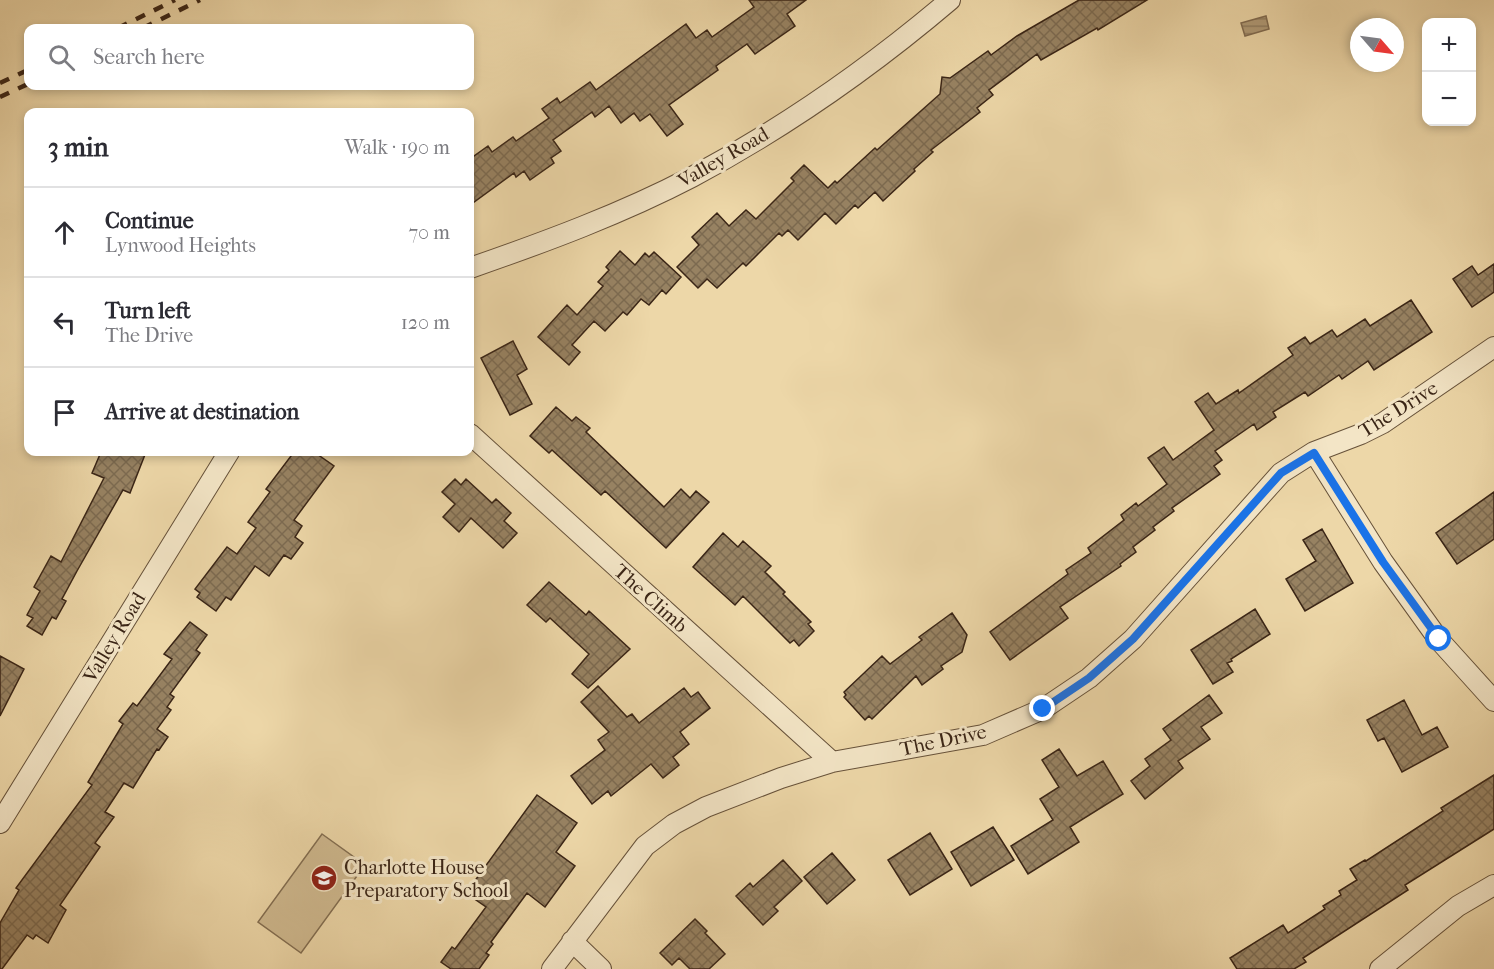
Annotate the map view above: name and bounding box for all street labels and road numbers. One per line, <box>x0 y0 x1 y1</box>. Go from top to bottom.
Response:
street label: Valley Road <box>673 122 774 193</box>
street label: The Drive <box>1355 376 1442 443</box>
street label: The Climb <box>609 559 692 637</box>
street label: Valley Road <box>78 587 151 687</box>
street label: The Drive <box>898 720 989 761</box>

